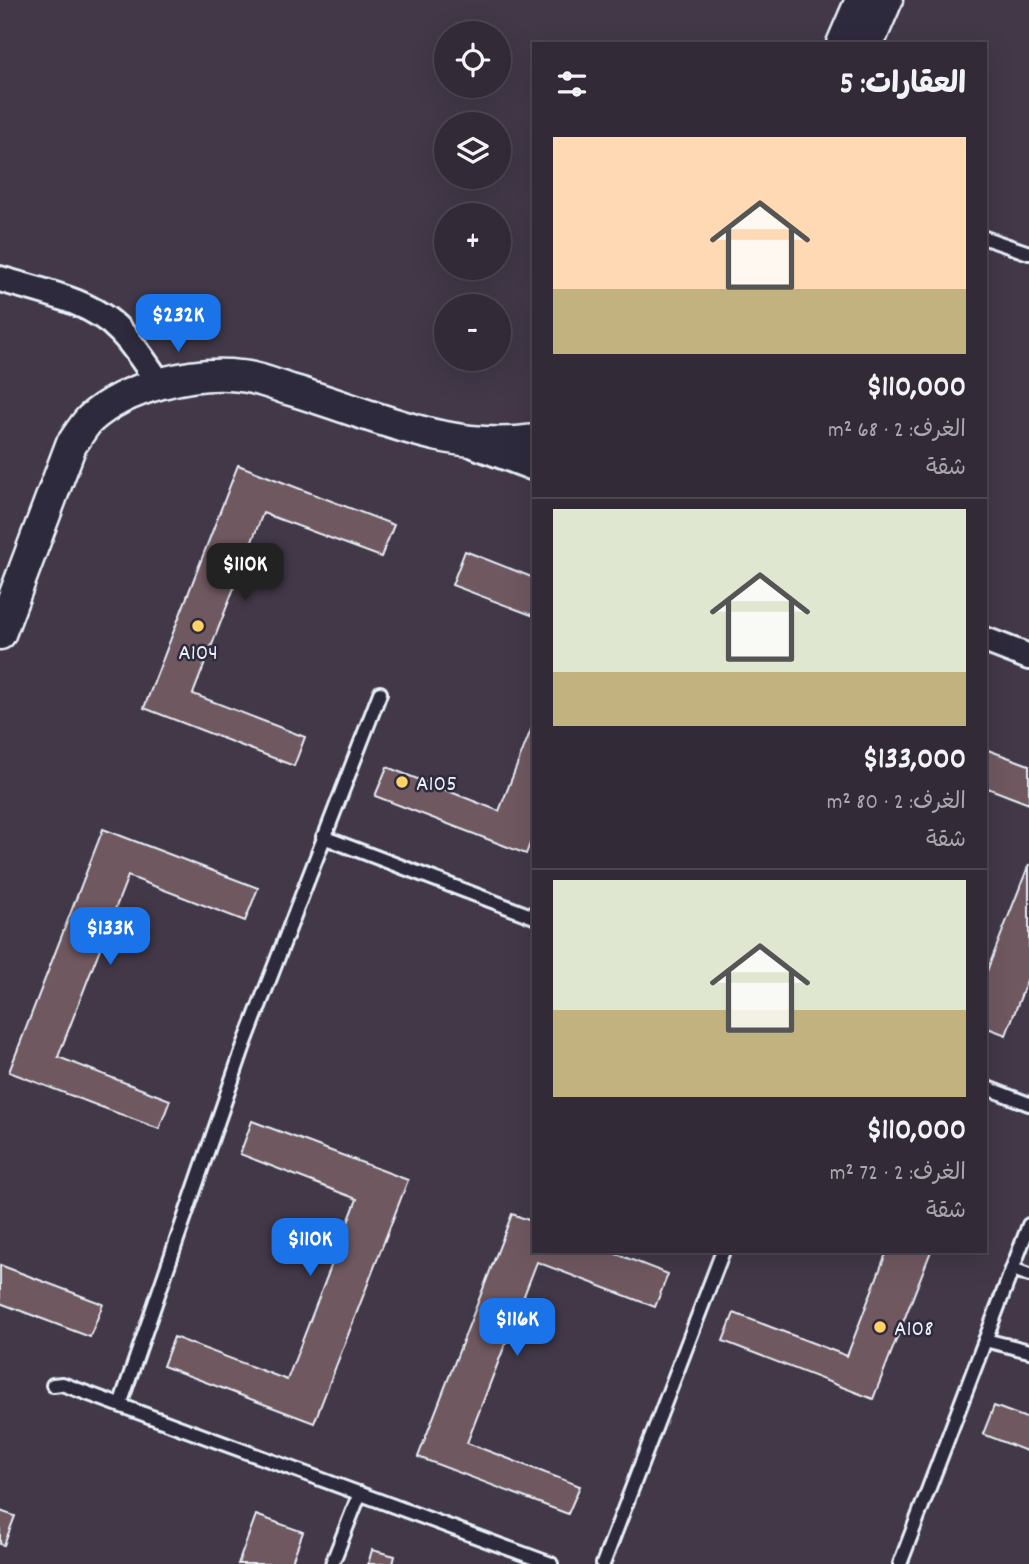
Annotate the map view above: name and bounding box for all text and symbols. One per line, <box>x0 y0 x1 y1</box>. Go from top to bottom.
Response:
map controls <box>434 21 511 371</box>
button: locate <box>434 21 511 98</box>
icon: filters <box>553 65 591 103</box>
text: العقارات: 5 <box>840 65 966 108</box>
button: layers <box>434 112 511 189</box>
icon: home <box>697 182 823 308</box>
button: + <box>434 203 511 280</box>
pin: $232K <box>129 294 227 354</box>
button: − <box>434 294 511 371</box>
text: $232K <box>152 300 204 333</box>
text: $110,000 <box>867 368 966 411</box>
text: الغرف: 2 · 68 m² <box>828 415 966 448</box>
text: شقة <box>926 453 966 486</box>
pin: $110K <box>196 544 294 603</box>
text: $110K <box>223 549 267 582</box>
icon: home <box>697 554 823 680</box>
marker: A104 <box>190 618 206 634</box>
place label: A104 <box>178 638 218 671</box>
text: $133,000 <box>863 740 966 783</box>
place label: A105 <box>416 769 457 802</box>
marker: A105 <box>394 774 410 790</box>
text: الغرف: 2 · 80 m² <box>827 787 966 820</box>
text: شقة <box>926 825 966 858</box>
pin: $133K <box>61 908 159 967</box>
text: $133K <box>86 913 134 946</box>
icon: home <box>697 925 823 1051</box>
text: $110,000 <box>867 1111 966 1154</box>
text: الغرف: 2 · 72 m² <box>830 1158 966 1191</box>
text: شقة <box>926 1196 966 1229</box>
pin: $110K <box>261 1218 359 1278</box>
text: $110K <box>288 1224 332 1257</box>
pin: $116K <box>468 1298 566 1358</box>
text: $116K <box>495 1304 539 1337</box>
place label: A108 <box>894 1314 933 1347</box>
marker: A108 <box>872 1319 888 1335</box>

